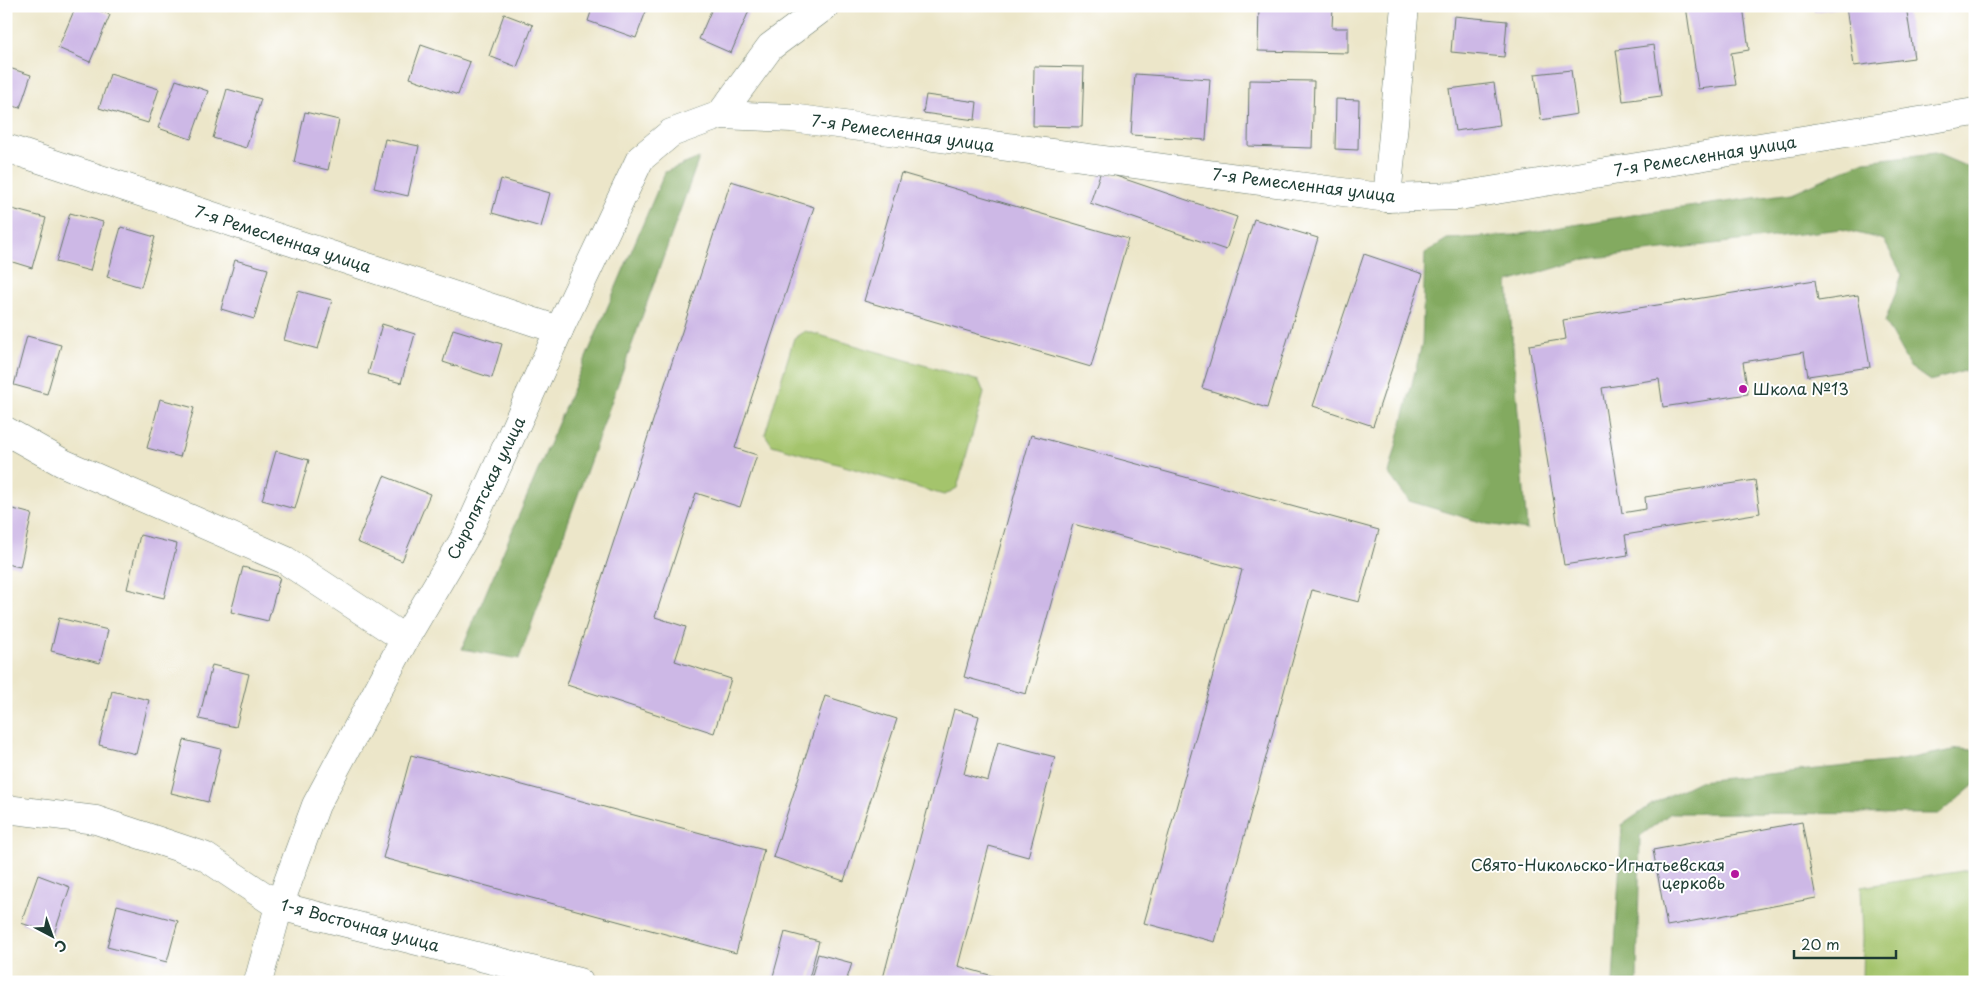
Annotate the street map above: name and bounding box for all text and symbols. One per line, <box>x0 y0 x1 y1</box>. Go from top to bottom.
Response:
street label: 7-я Ремесленная улица <box>810 107 996 157</box>
street label: 7-я Ремесленная улица <box>1612 129 1798 181</box>
street label: 7-я Ремесленная улица <box>1211 161 1397 207</box>
street label: 7-я Ремесленная улица <box>192 198 375 278</box>
place label: Школа №13 <box>1753 376 1849 400</box>
marker: Школа №13 <box>1737 383 1749 395</box>
street label: Сыропятская улица <box>440 412 530 563</box>
place label: Свято-Никольско-Игнатьевская церковь <box>1471 852 1725 894</box>
marker: Свято-Никольско-Игнатьевская церковь <box>1729 868 1741 880</box>
street label: 1-я Восточная улица <box>278 891 442 957</box>
north arrow <box>28 910 78 960</box>
scale bar <box>1794 928 1896 960</box>
text: 20 m <box>1801 932 1840 955</box>
text: С <box>50 935 72 958</box>

